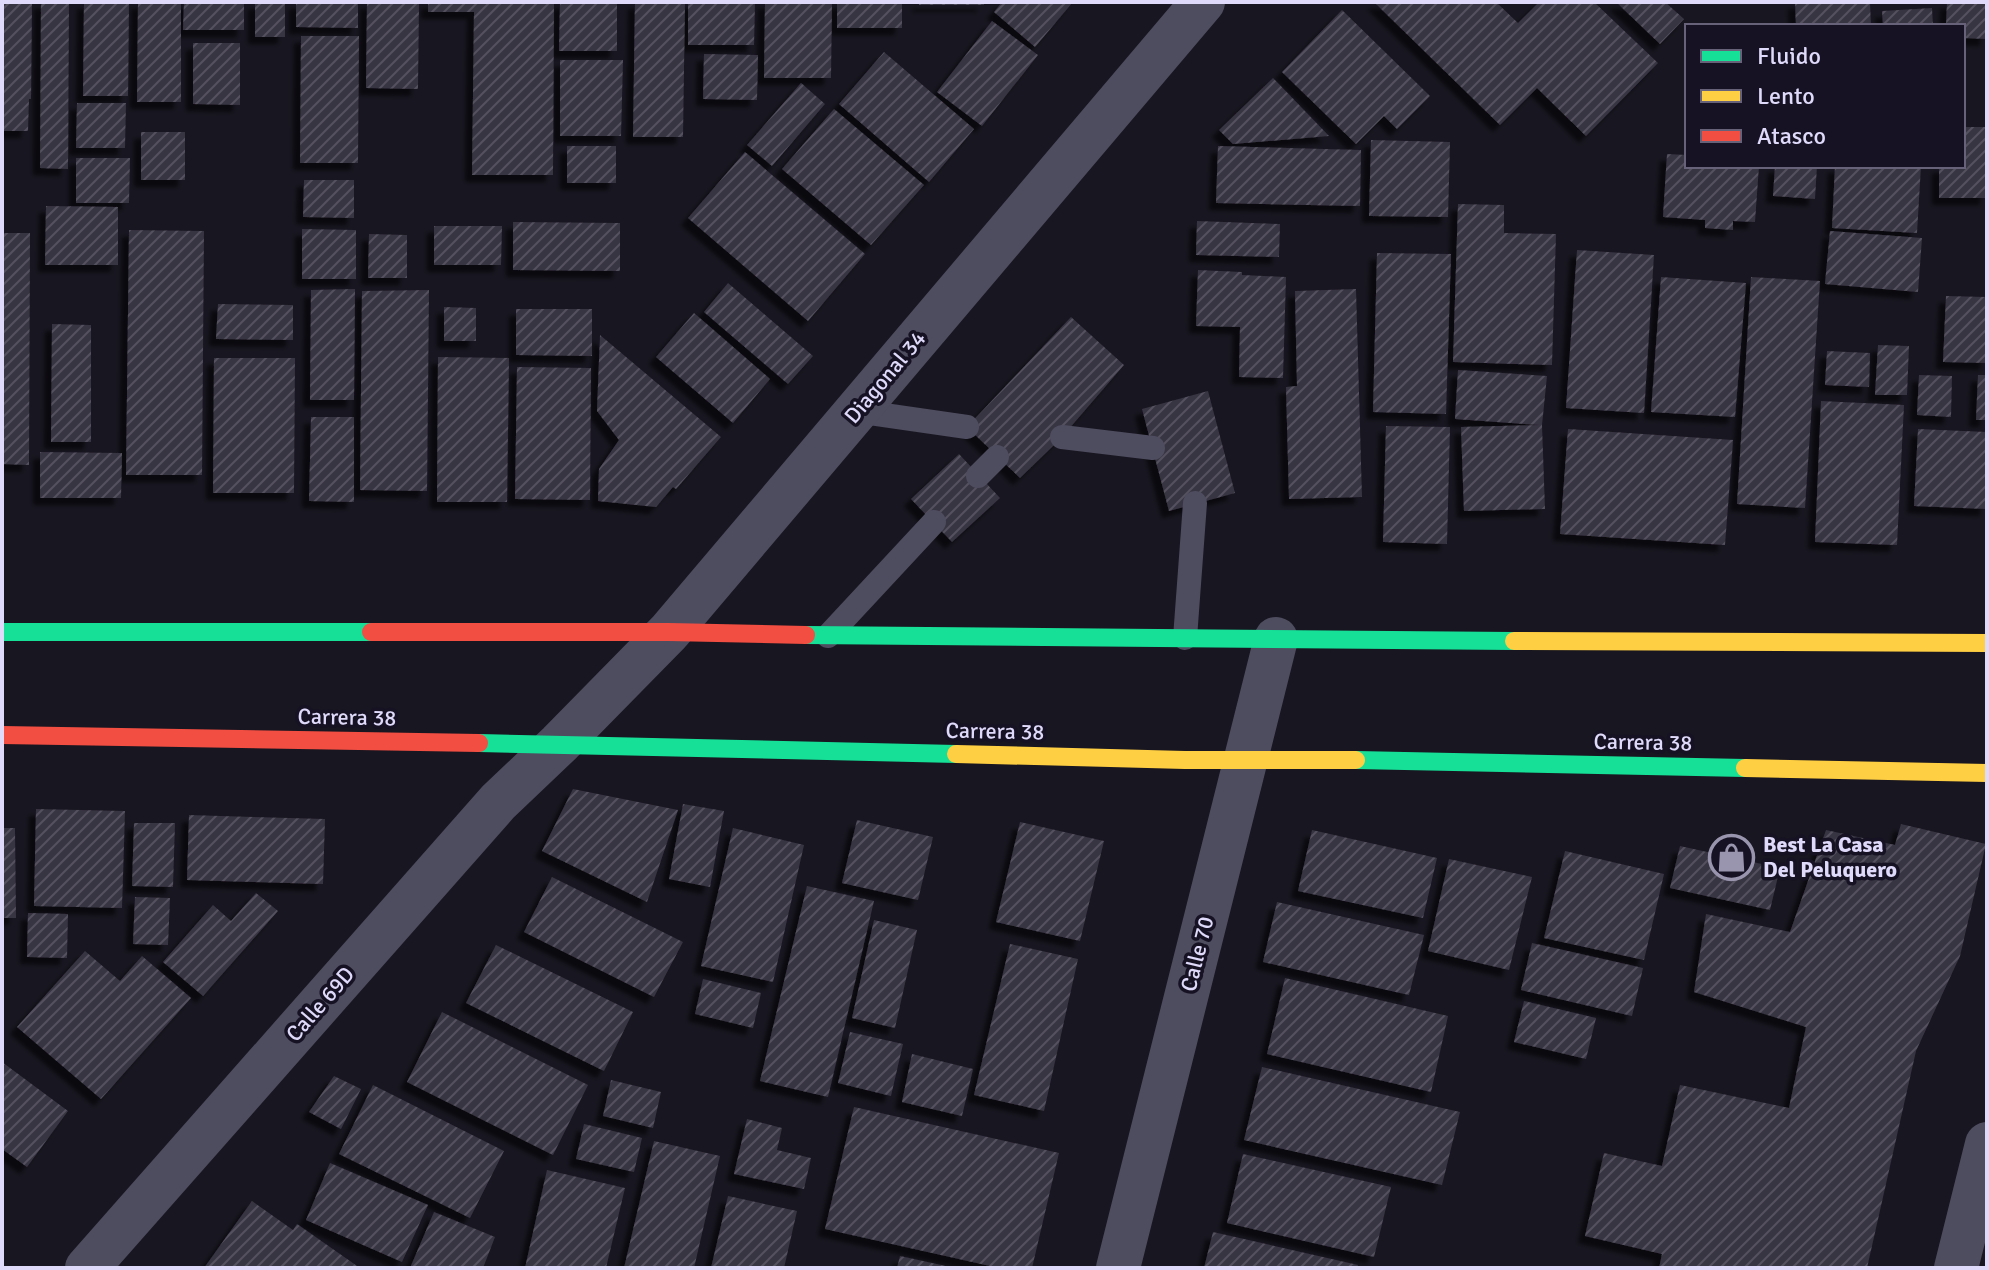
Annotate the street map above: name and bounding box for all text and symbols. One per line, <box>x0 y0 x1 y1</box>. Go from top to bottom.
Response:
legend <box>1685 24 1965 168</box>
text: Fluido <box>1757 41 1821 71</box>
text: Lento <box>1757 81 1815 111</box>
text: Atasco <box>1757 121 1826 151</box>
street label: Diagonal 34 <box>838 325 932 429</box>
street label: Carrera 38 <box>297 703 397 731</box>
street label: Carrera 38 <box>945 717 1045 745</box>
street label: Carrera 38 <box>1593 728 1693 756</box>
place label: Best La Casa Del Peluquero <box>1763 831 1897 883</box>
shop icon: Best La Casa Del Peluquero <box>1708 833 1756 881</box>
street label: Calle 70 <box>1175 914 1219 994</box>
street label: Calle 69D <box>280 961 360 1047</box>

